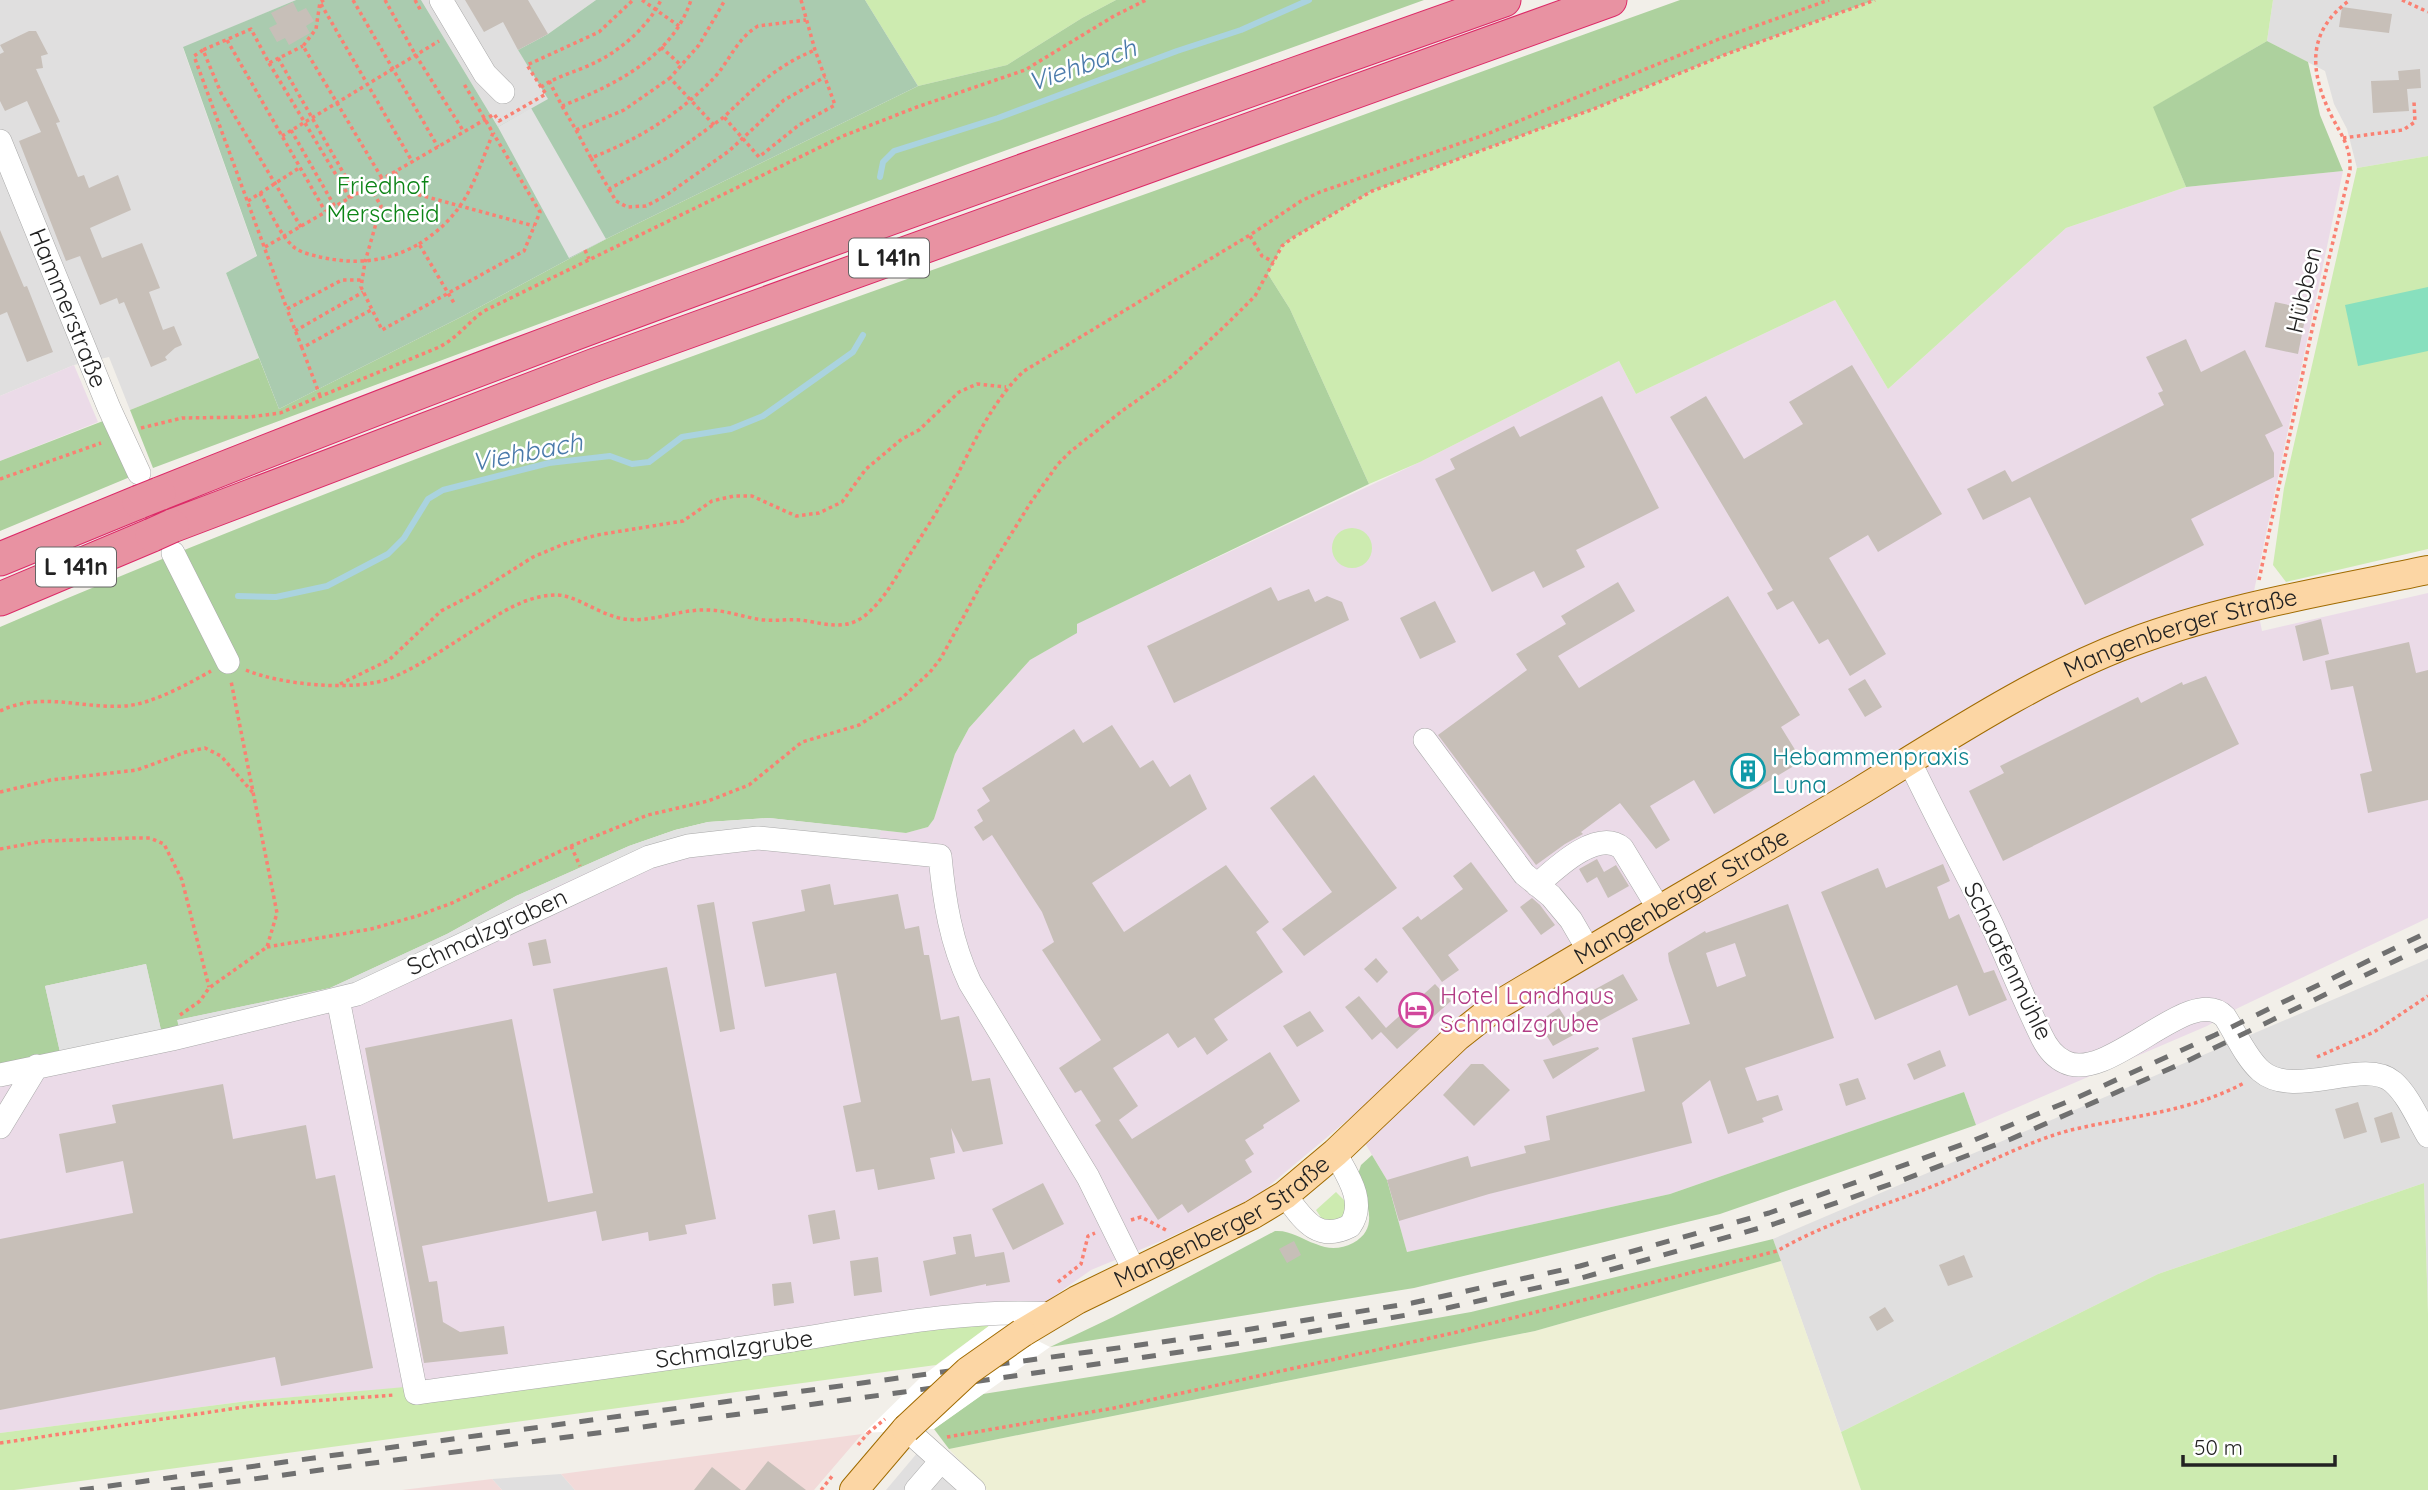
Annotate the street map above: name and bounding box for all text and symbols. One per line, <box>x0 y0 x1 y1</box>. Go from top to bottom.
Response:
water label: Viehbach <box>1023 30 1141 98</box>
park label: Friedhof Merscheid <box>326 170 440 228</box>
street label: Hammerstraße <box>23 223 115 392</box>
road number: L 141n <box>849 238 929 278</box>
street label: Hübben <box>2279 244 2327 336</box>
water label: Viehbach <box>469 424 586 478</box>
road number: L 141n <box>36 548 116 586</box>
street label: Mangenberger Straße <box>2058 581 2300 684</box>
place label: Hebammenpraxis Luna <box>1772 741 1969 799</box>
building icon: Hebammenpraxis Luna <box>1729 752 1767 790</box>
street label: Mangenberger Straße <box>1568 821 1794 971</box>
street label: Schaafenmühle <box>1958 877 2060 1044</box>
street label: Schmalzgraben <box>402 881 572 981</box>
place label: Hotel Landhaus Schmalzgrube <box>1440 980 1614 1038</box>
hotel icon: Hotel Landhaus Schmalzgrube <box>1397 991 1435 1029</box>
street label: Mangenberger Straße <box>1108 1148 1335 1294</box>
street label: Schmalzgrube <box>653 1322 815 1374</box>
scale bar <box>2183 1424 2335 1468</box>
text: 50 m <box>2194 1434 2243 1460</box>

